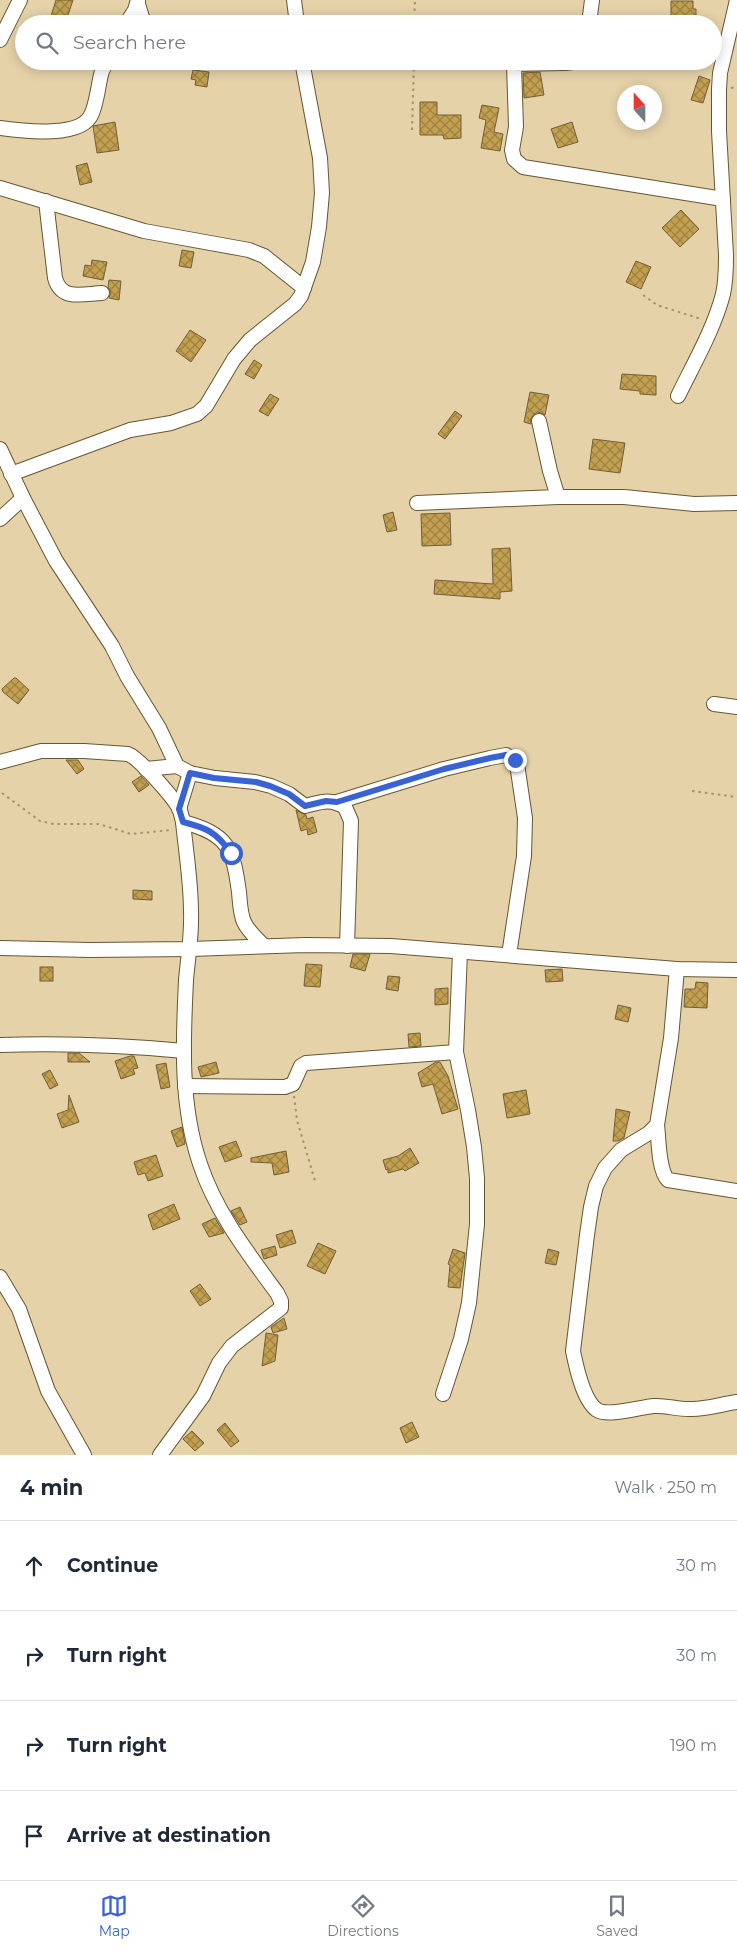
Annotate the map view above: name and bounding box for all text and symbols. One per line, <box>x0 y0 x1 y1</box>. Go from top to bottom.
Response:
search box <box>15 15 722 70</box>
icon: search <box>33 29 61 57</box>
text: Search here <box>73 31 186 54</box>
north arrow <box>617 85 662 130</box>
route end <box>504 749 527 772</box>
route start <box>220 842 243 865</box>
text: 4 min <box>20 1475 83 1500</box>
text: Walk · 250 m <box>614 1478 717 1497</box>
icon: ahead <box>20 1552 48 1580</box>
text: Continue <box>67 1554 158 1577</box>
text: 30 m <box>676 1556 717 1575</box>
icon: right <box>20 1642 48 1670</box>
text: Turn right <box>67 1644 167 1667</box>
text: 30 m <box>676 1646 717 1665</box>
icon: right <box>20 1732 48 1760</box>
text: Turn right <box>67 1734 167 1757</box>
text: 190 m <box>670 1736 717 1755</box>
icon: arrive <box>20 1822 48 1850</box>
text: Arrive at destination <box>67 1824 271 1847</box>
tab: Map <box>99 1892 130 1940</box>
tab: Directions <box>327 1892 399 1940</box>
tab: Saved <box>596 1892 638 1940</box>

